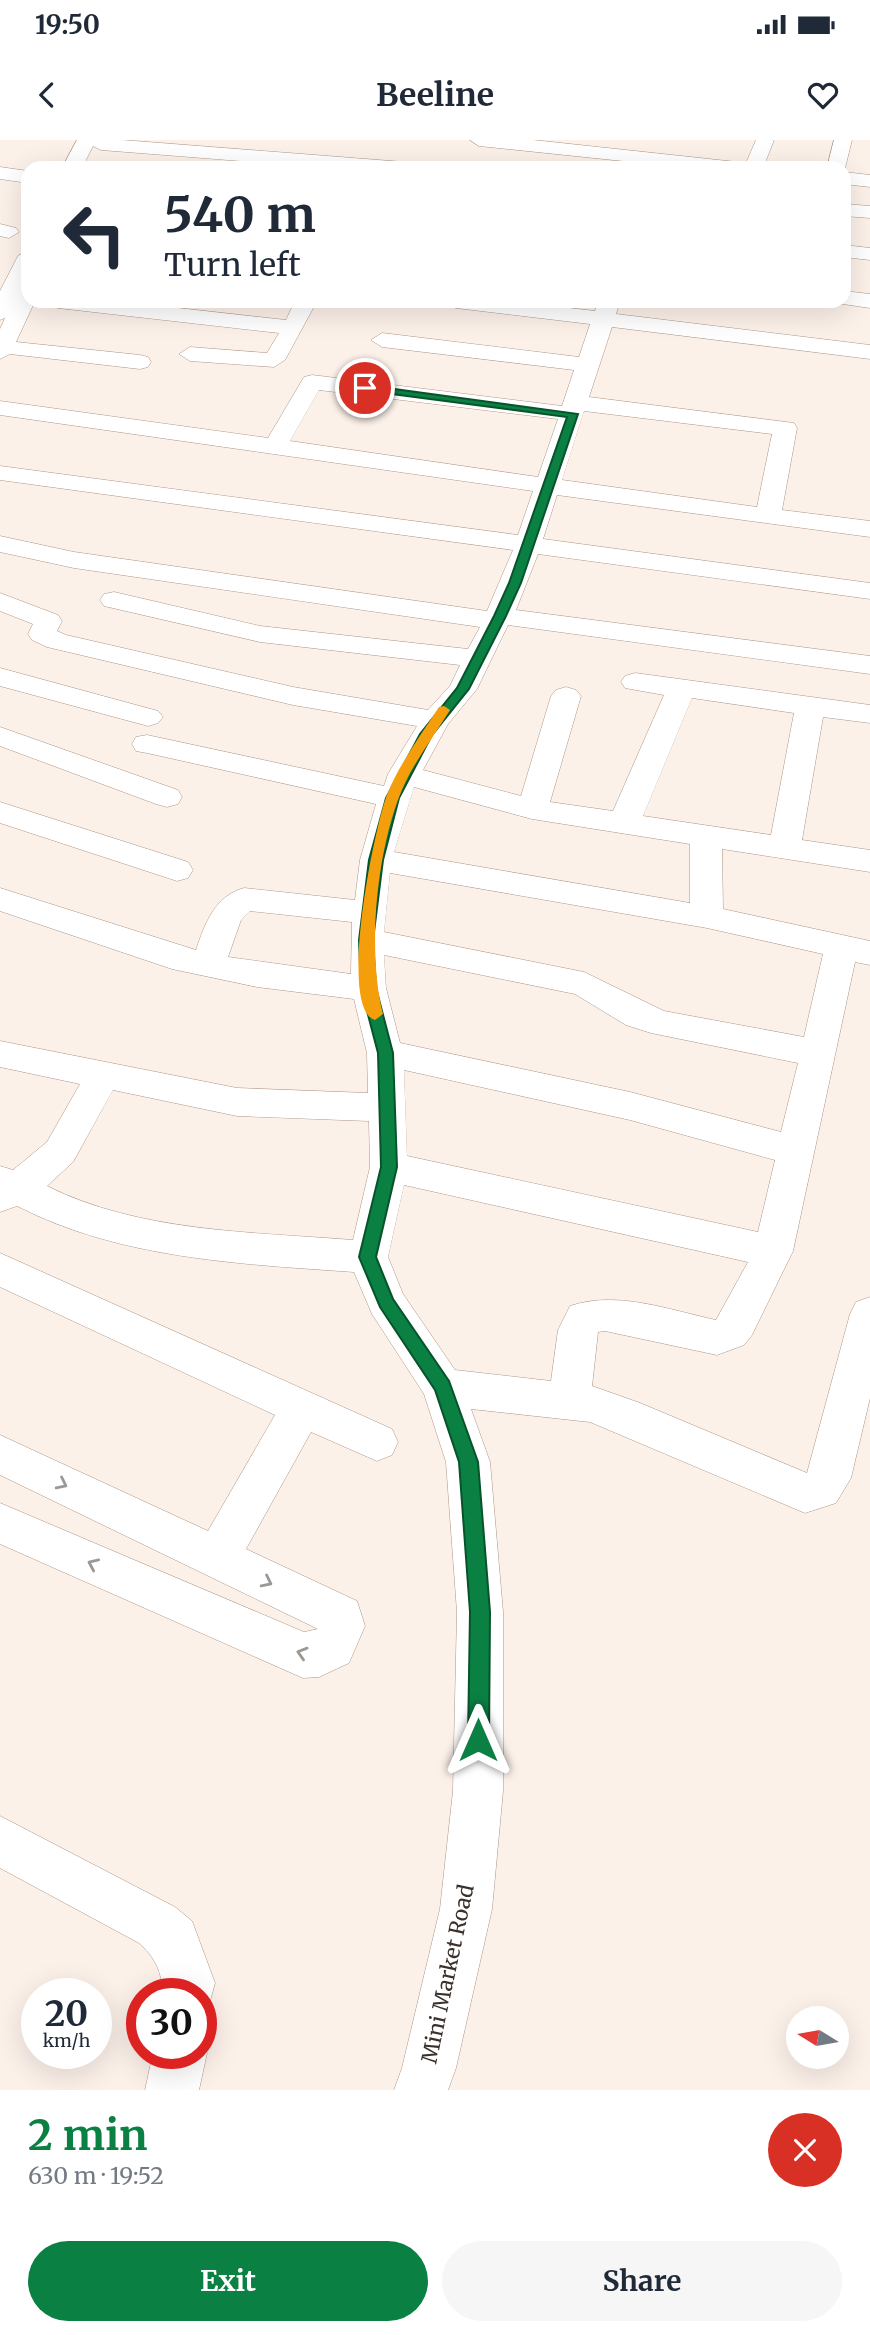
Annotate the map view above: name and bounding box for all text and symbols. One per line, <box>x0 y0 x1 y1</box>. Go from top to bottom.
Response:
text: 19:50 <box>35 8 100 41</box>
text: Beeline <box>376 75 494 115</box>
icon: back <box>28 76 66 114</box>
icon: heart <box>804 76 842 114</box>
text: 540 m <box>164 184 316 245</box>
icon: left <box>49 189 140 280</box>
text: Turn left <box>164 245 301 285</box>
pin <box>335 358 395 418</box>
icon: arrive <box>346 369 384 407</box>
one-way arrow <box>55 1475 67 1489</box>
one-way arrow <box>88 1558 100 1572</box>
one-way arrow <box>260 1573 272 1587</box>
one-way arrow <box>296 1647 308 1662</box>
position arrow <box>441 1703 515 1777</box>
street label: Mini Market Road <box>415 1882 480 2066</box>
speed limit sign: 30 <box>126 1978 217 2069</box>
text: 20 <box>45 1992 88 2036</box>
north arrow <box>786 2006 849 2068</box>
map controls <box>786 2006 849 2069</box>
text: km/h <box>43 2029 90 2052</box>
text: 2 min <box>28 2109 148 2161</box>
button: close <box>768 2113 842 2187</box>
text: 630 m · 19:52 <box>28 2161 164 2190</box>
button: Exit <box>28 2241 428 2321</box>
button: Share <box>442 2241 842 2321</box>

